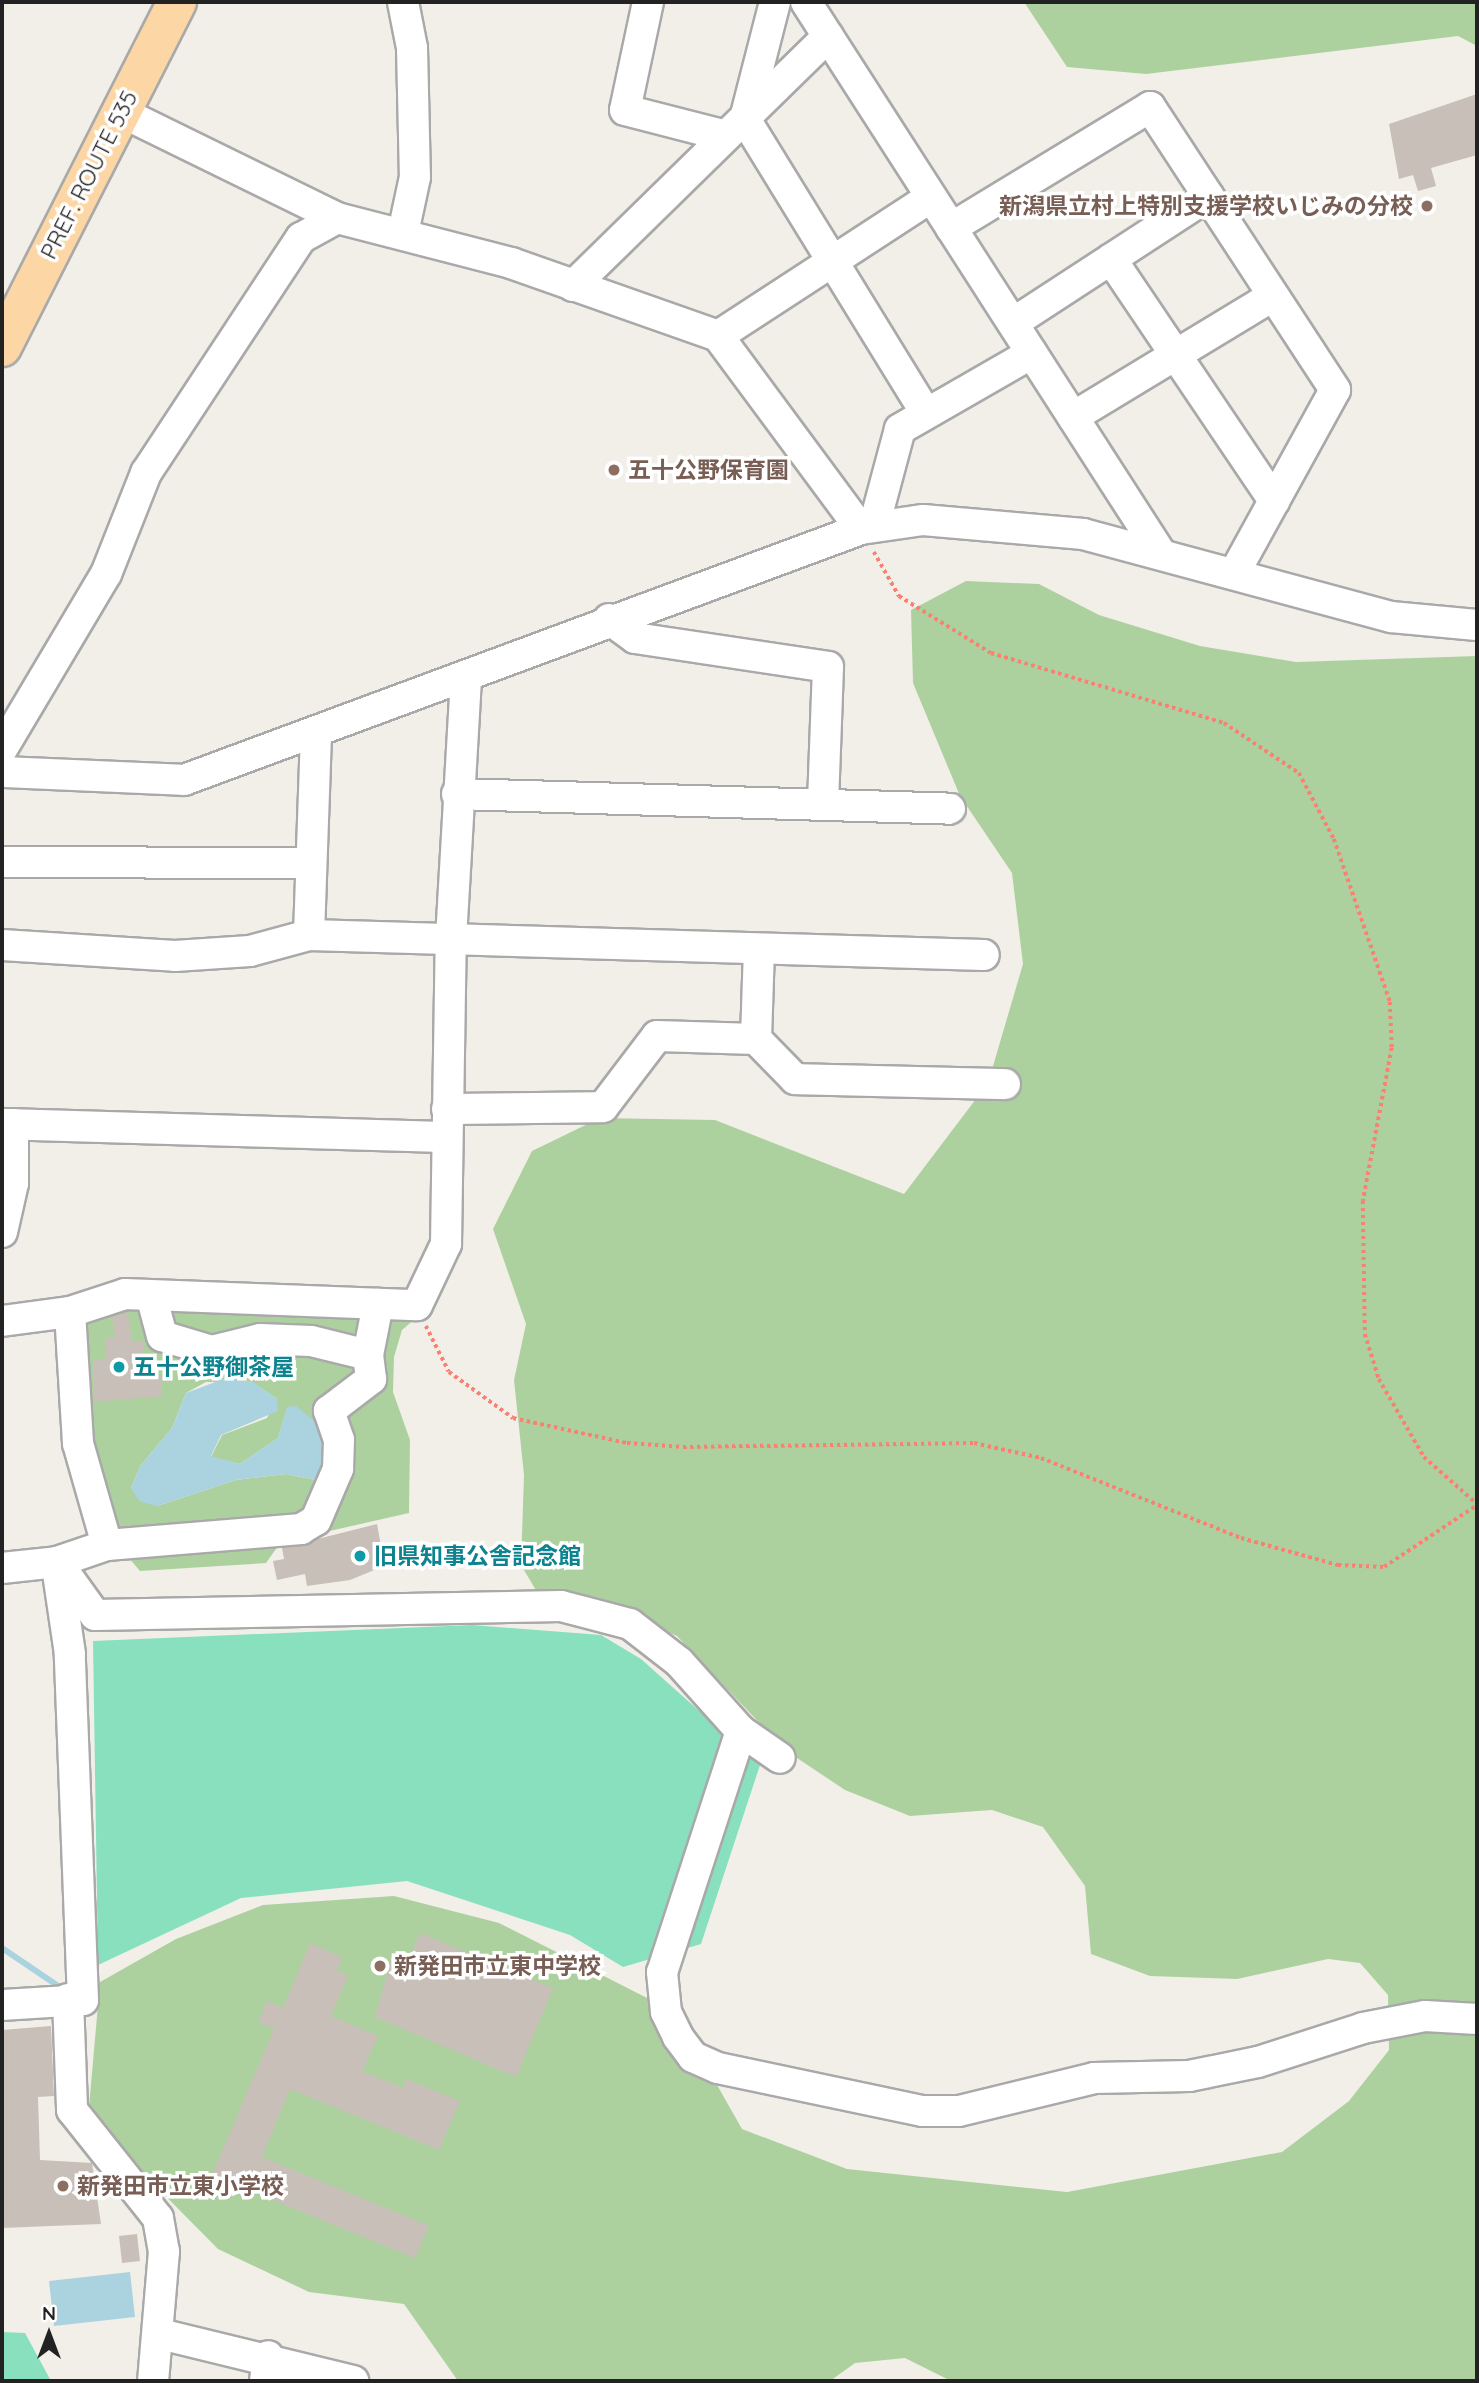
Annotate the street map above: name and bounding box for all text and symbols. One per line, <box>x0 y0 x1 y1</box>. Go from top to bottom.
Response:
street label: PREF. ROUTE 535 <box>35 86 143 264</box>
place label: 新潟県立村上特別支援学校いじみの分校 <box>999 192 1413 220</box>
marker: 新潟県立村上特別支援学校いじみの分校 <box>1419 198 1435 214</box>
place label: 五十公野保育園 <box>628 456 789 484</box>
marker: 五十公野保育園 <box>606 462 622 478</box>
place label: 五十公野御茶屋 <box>133 1353 294 1381</box>
marker: 五十公野御茶屋 <box>111 1359 127 1375</box>
place label: 旧県知事公舎記念館 <box>374 1542 581 1570</box>
marker: 旧県知事公舎記念館 <box>352 1548 368 1564</box>
place label: 新発田市立東中学校 <box>394 1952 601 1980</box>
marker: 新発田市立東中学校 <box>372 1958 388 1974</box>
place label: 新発田市立東小学校 <box>77 2172 284 2200</box>
marker: 新発田市立東小学校 <box>55 2178 71 2194</box>
north arrow <box>14 2299 84 2369</box>
text: N <box>42 2301 56 2325</box>

